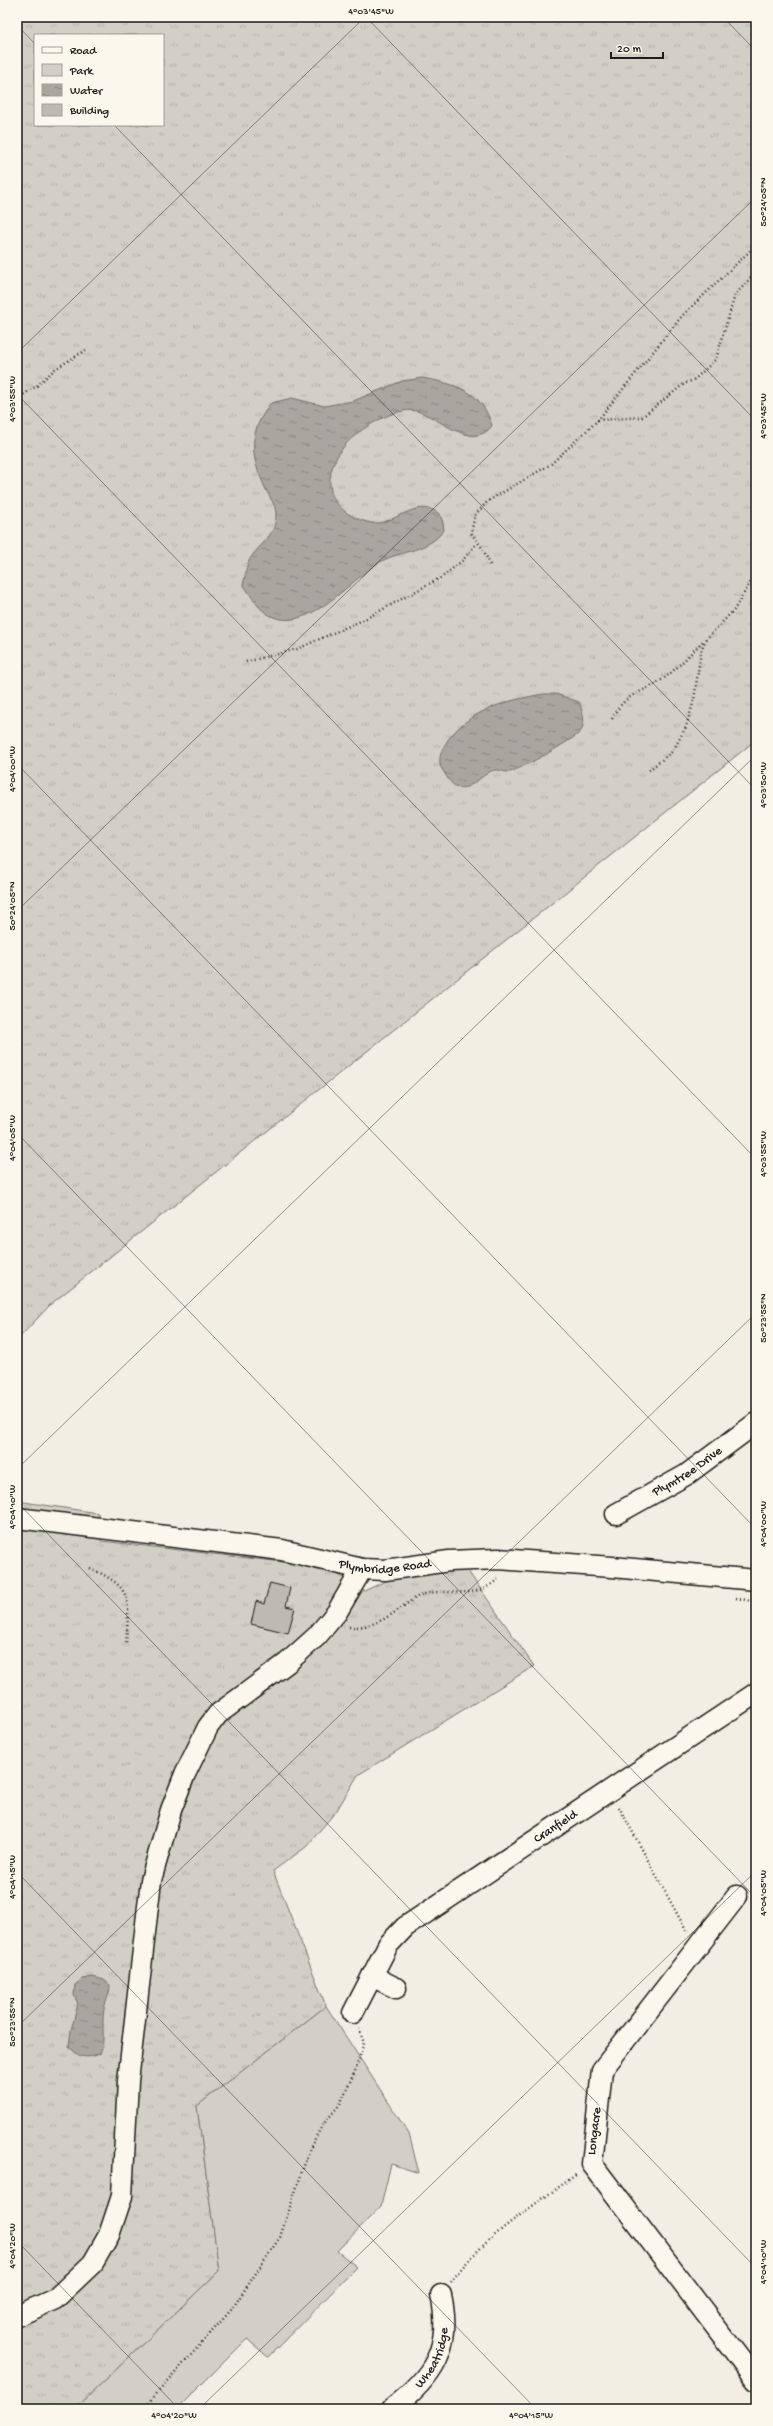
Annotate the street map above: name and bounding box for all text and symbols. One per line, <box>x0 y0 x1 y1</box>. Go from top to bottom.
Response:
text: 4°03'45"W <box>348 6 394 18</box>
legend <box>34 34 164 126</box>
scale bar <box>611 34 663 60</box>
text: 20 m <box>617 43 642 57</box>
text: Road <box>70 45 97 59</box>
text: Park <box>69 65 95 79</box>
text: Water <box>70 85 104 99</box>
text: Building <box>69 105 109 119</box>
text: 50°24'05"N <box>758 177 770 227</box>
text: 4°03'55"W <box>7 376 19 422</box>
text: 4°03'45"W <box>758 393 770 439</box>
text: 4°04'00"W <box>7 745 19 792</box>
text: 4°03'50"W <box>758 761 770 808</box>
text: 50°24'05"N <box>7 881 19 931</box>
text: 4°04'05"W <box>7 1115 19 1161</box>
text: 4°03'55"W <box>758 1131 770 1177</box>
text: 50°23'55"N <box>758 1293 770 1343</box>
street label: Plymtree Drive <box>649 1443 725 1500</box>
text: 4°04'10"W <box>7 1484 19 1529</box>
text: 4°04'00"W <box>758 1500 770 1547</box>
street label: Plymbridge Road <box>336 1556 433 1578</box>
street label: Cranfield <box>531 1806 581 1847</box>
text: 4°04'15"W <box>7 1854 19 1899</box>
text: 4°04'05"W <box>758 1870 770 1916</box>
text: 50°23'55"N <box>7 1997 19 2047</box>
street label: Longacre <box>585 2106 605 2156</box>
text: 4°04'20"W <box>7 2223 19 2269</box>
text: 4°04'10"W <box>758 2239 770 2284</box>
street label: Wheatridge <box>412 2327 452 2392</box>
text: 4°04'20"W <box>151 2410 197 2422</box>
text: 4°04'15"W <box>509 2410 554 2422</box>

